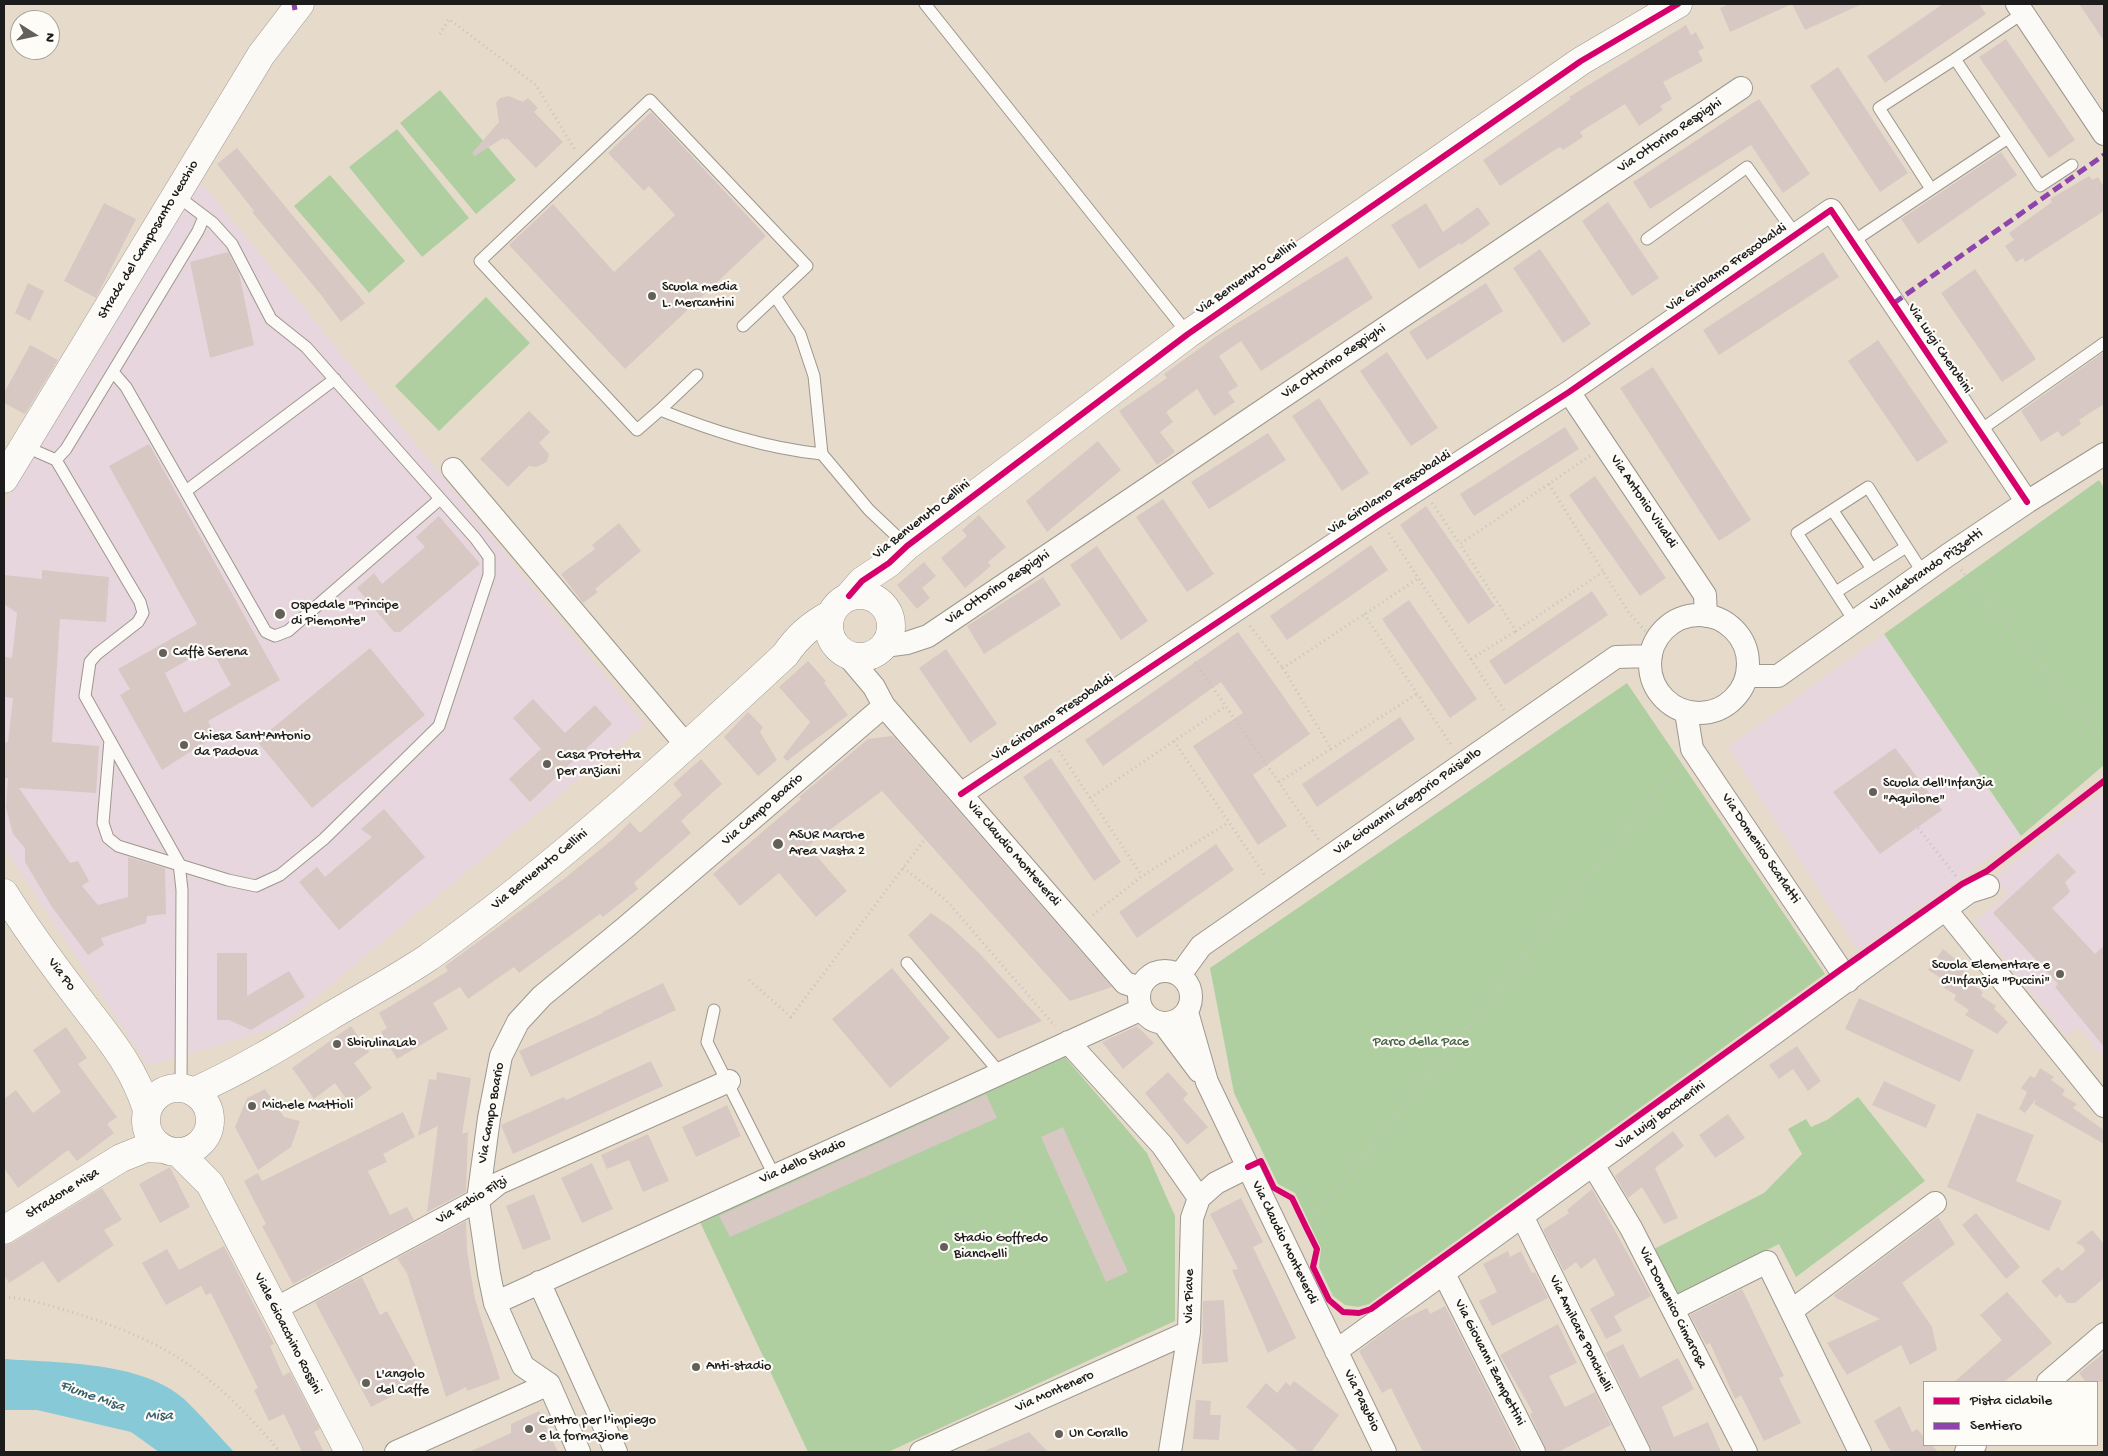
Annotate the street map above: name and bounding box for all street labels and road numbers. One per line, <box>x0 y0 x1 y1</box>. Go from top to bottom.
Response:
street label: Via Ottorino Respighi <box>1615 95 1725 177</box>
street label: Strada del Camposanto vecchio <box>95 158 203 322</box>
street label: Via Girolamo Frescobaldi <box>1663 220 1791 316</box>
street label: Via Benvenuto Cellini <box>1193 237 1301 319</box>
street label: Via Luigi Cherubini <box>1903 301 1975 397</box>
street label: Via Ottorino Respighi <box>1279 321 1389 403</box>
street label: Via Girolamo Frescobaldi <box>1325 447 1455 539</box>
street label: Via Antonio Vivaldi <box>1606 452 1680 552</box>
street label: Via Benvenuto Cellini <box>870 477 974 563</box>
street label: Via Ildebrando Pizzetti <box>1867 526 1987 616</box>
street label: Via Ottorino Respighi <box>943 547 1053 629</box>
street label: Via Girolamo Frescobaldi <box>989 671 1117 765</box>
street label: Via Giovanni Gregorio Paisiello <box>1331 744 1485 860</box>
street label: Via Campo Boario <box>719 770 807 850</box>
street label: Via Domenico Scarlatti <box>1717 791 1803 907</box>
street label: Via Claudio Monteverdi <box>962 798 1064 910</box>
street label: Via Benvenuto Cellini <box>488 826 592 914</box>
street label: Via Po <box>43 955 79 995</box>
street label: Via Campo Boario <box>475 1061 509 1165</box>
street label: Via Luigi Boccherini <box>1613 1078 1709 1154</box>
street label: Via dello Stadio <box>757 1135 849 1189</box>
street label: Stradone Misa <box>23 1165 103 1223</box>
street label: Via Fabio Filzi <box>433 1173 511 1229</box>
street label: Via Claudio Monteverdi <box>1247 1179 1321 1307</box>
street label: Via Domenico Cimarosa <box>1634 1244 1710 1372</box>
street label: Via Piave <box>1181 1269 1199 1323</box>
street label: Viale Gioacchino Rossini <box>249 1270 325 1398</box>
street label: Via Amilcare Ponchielli <box>1544 1273 1616 1395</box>
street label: Via Giovanni Zampettini <box>1450 1297 1528 1429</box>
street label: Via Montenero <box>1013 1367 1097 1417</box>
street label: Via Pasubio <box>1339 1367 1383 1435</box>

